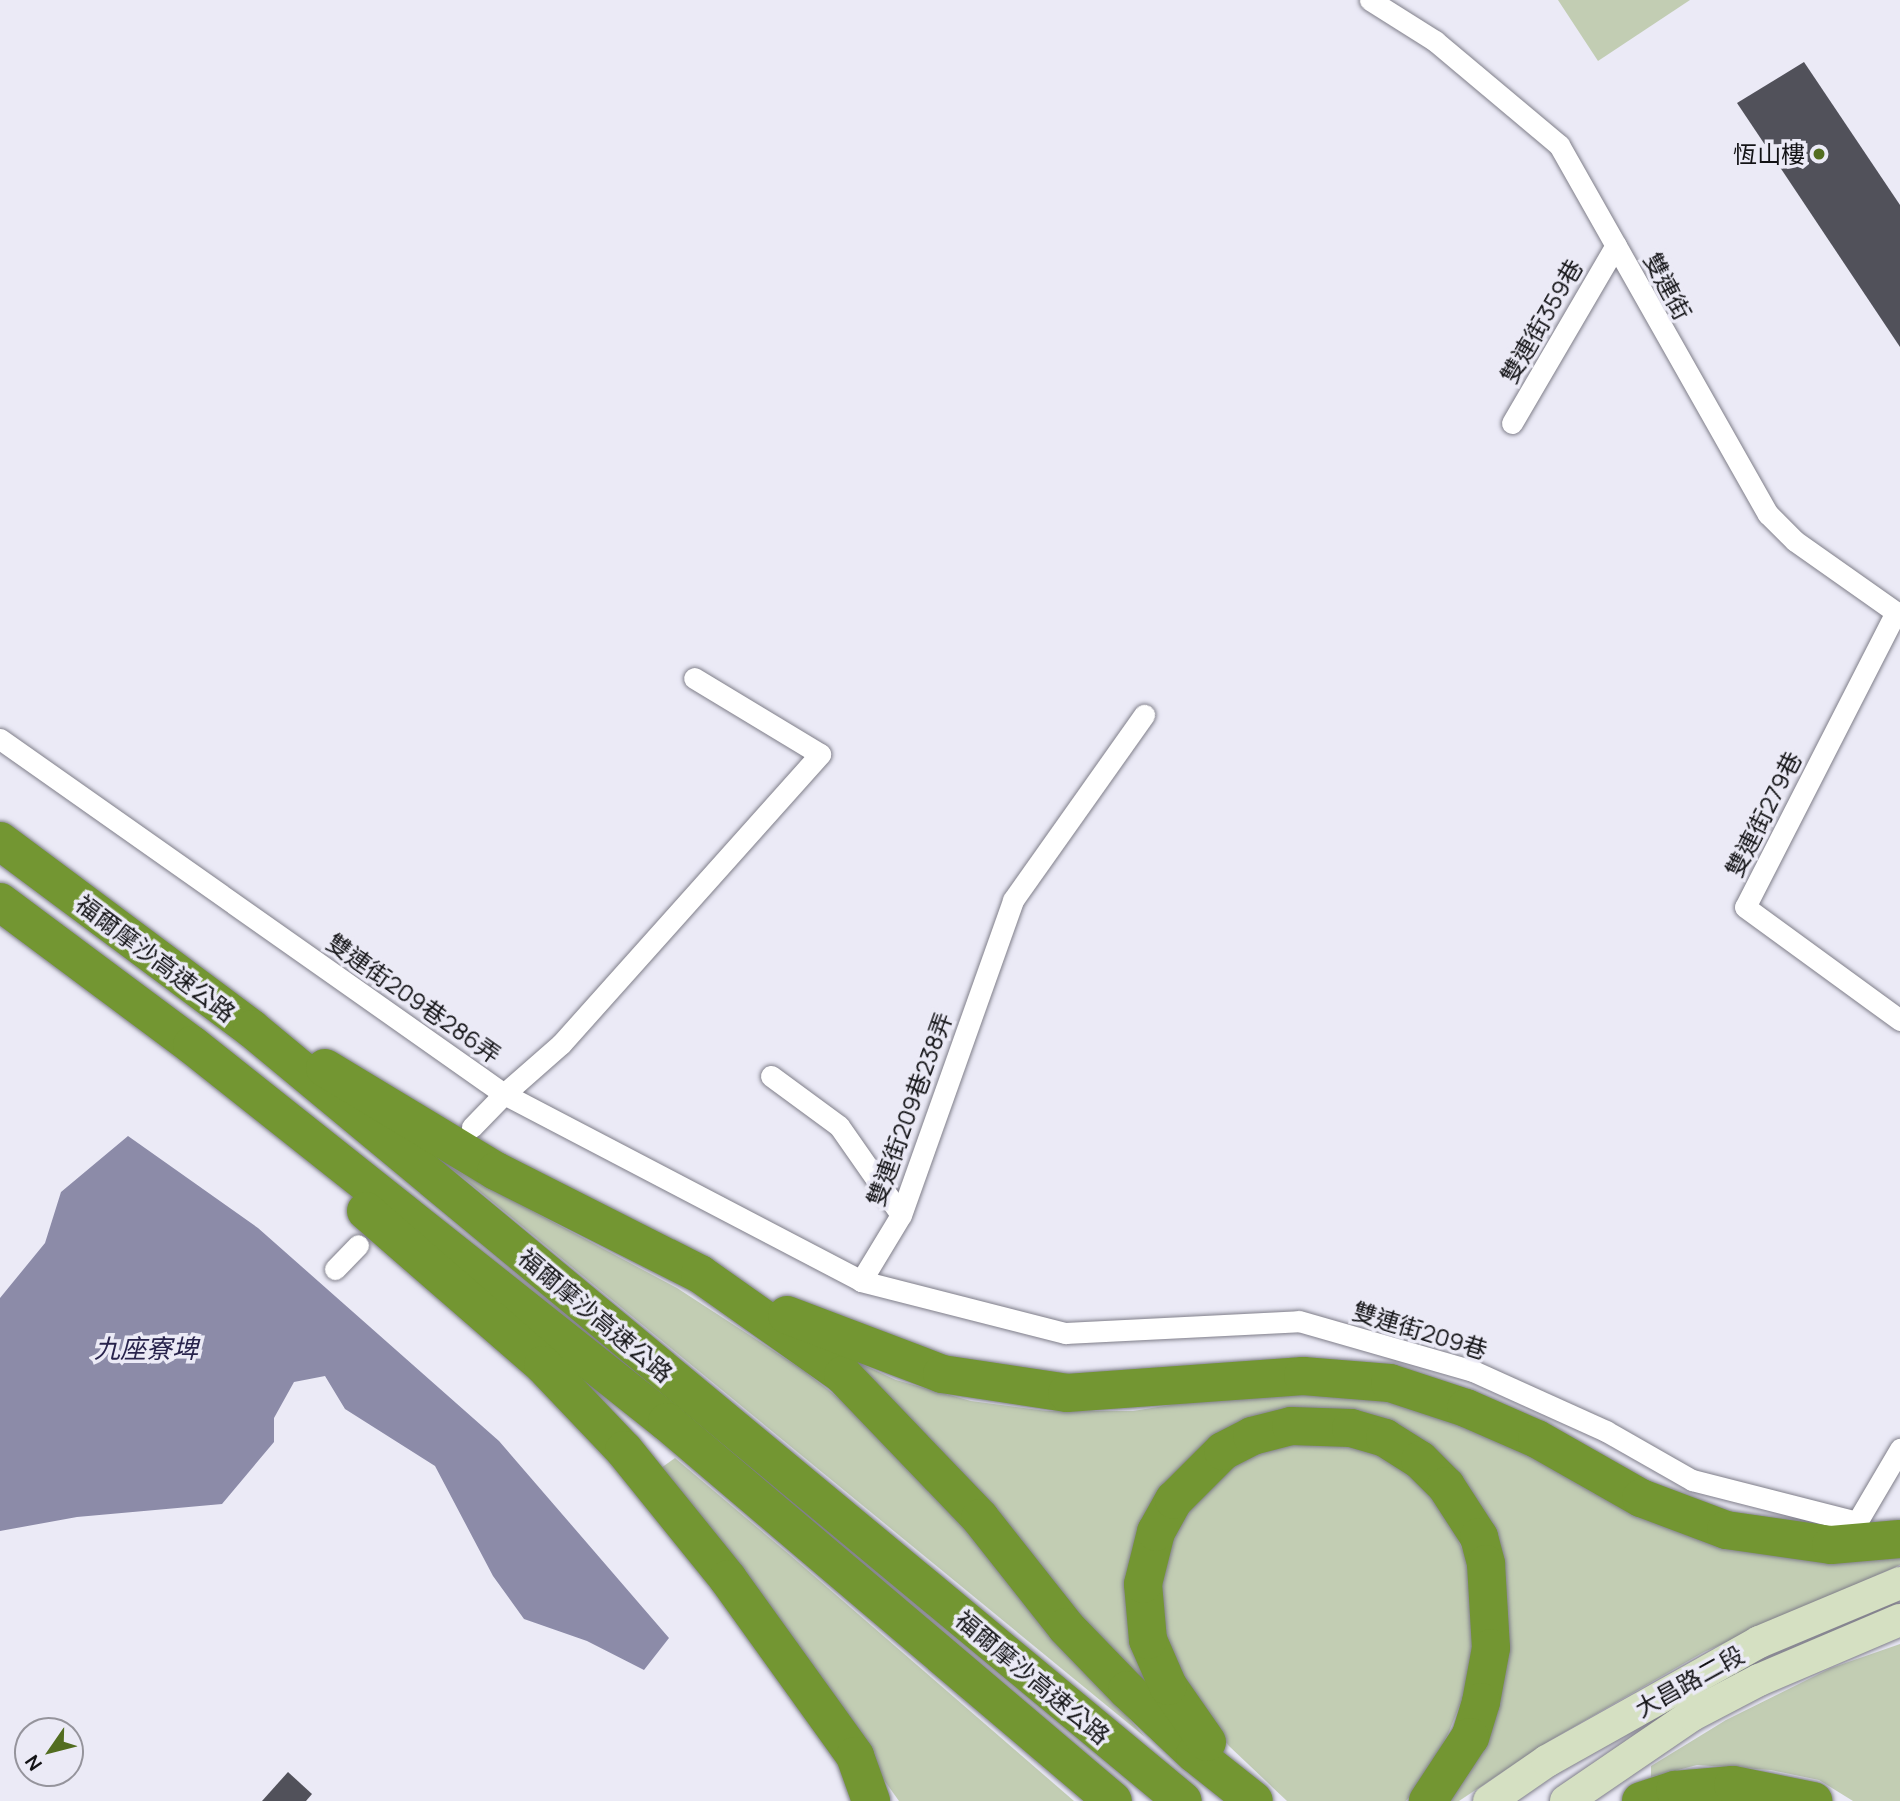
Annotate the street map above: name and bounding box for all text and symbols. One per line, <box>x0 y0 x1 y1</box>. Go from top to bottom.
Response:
place label: 恆山樓 <box>1733 140 1805 168</box>
marker: 恆山樓 <box>1811 146 1827 162</box>
street label: 雙連街 <box>1638 247 1698 325</box>
street label: 雙連街359巷 <box>1494 254 1588 388</box>
street label: 雙連街279巷 <box>1719 747 1807 881</box>
street label: 福爾摩沙高速公路 <box>71 889 241 1027</box>
street label: 雙連街209巷286弄 <box>321 927 507 1069</box>
street label: 雙連街209巷238弄 <box>861 1008 957 1210</box>
street label: 福爾摩沙高速公路 <box>513 1242 679 1388</box>
street label: 雙連街209巷 <box>1349 1296 1491 1364</box>
water label: 九座寮埤 <box>94 1333 198 1365</box>
street label: 福爾摩沙高速公路 <box>950 1604 1116 1750</box>
street label: 大昌路二段 <box>1630 1639 1748 1723</box>
north arrow <box>14 1717 84 1787</box>
text: N <box>19 1750 48 1776</box>

